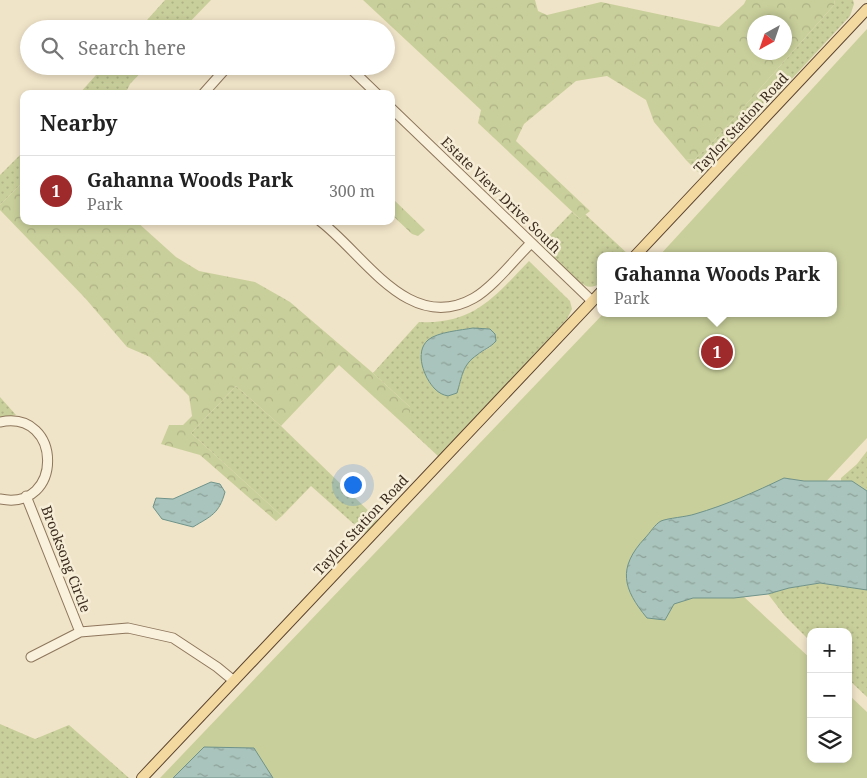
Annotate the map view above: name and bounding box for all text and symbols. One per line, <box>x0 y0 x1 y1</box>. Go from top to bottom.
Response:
north arrow <box>747 15 792 60</box>
search box <box>20 20 395 75</box>
icon: search <box>38 34 66 62</box>
text: Search here <box>78 35 186 61</box>
street label: Taylor Station Road <box>689 68 792 177</box>
text: Nearby <box>40 109 118 137</box>
street label: Estate View Drive South <box>437 132 566 257</box>
text: Gahanna Woods Park <box>87 167 293 193</box>
text: 1 <box>51 180 61 202</box>
text: 300 m <box>329 180 375 202</box>
text: Park <box>87 193 123 215</box>
popup <box>597 252 837 317</box>
text: Gahanna Woods Park <box>614 261 820 287</box>
text: Park <box>614 287 649 309</box>
pin: 1 <box>701 333 733 371</box>
street label: Taylor Station Road <box>309 470 412 579</box>
your location <box>340 472 366 498</box>
street label: Brooksong Circle <box>37 503 96 615</box>
map controls <box>807 628 852 763</box>
button: + <box>807 628 852 673</box>
button: − <box>807 673 852 718</box>
button: layers <box>807 718 852 763</box>

